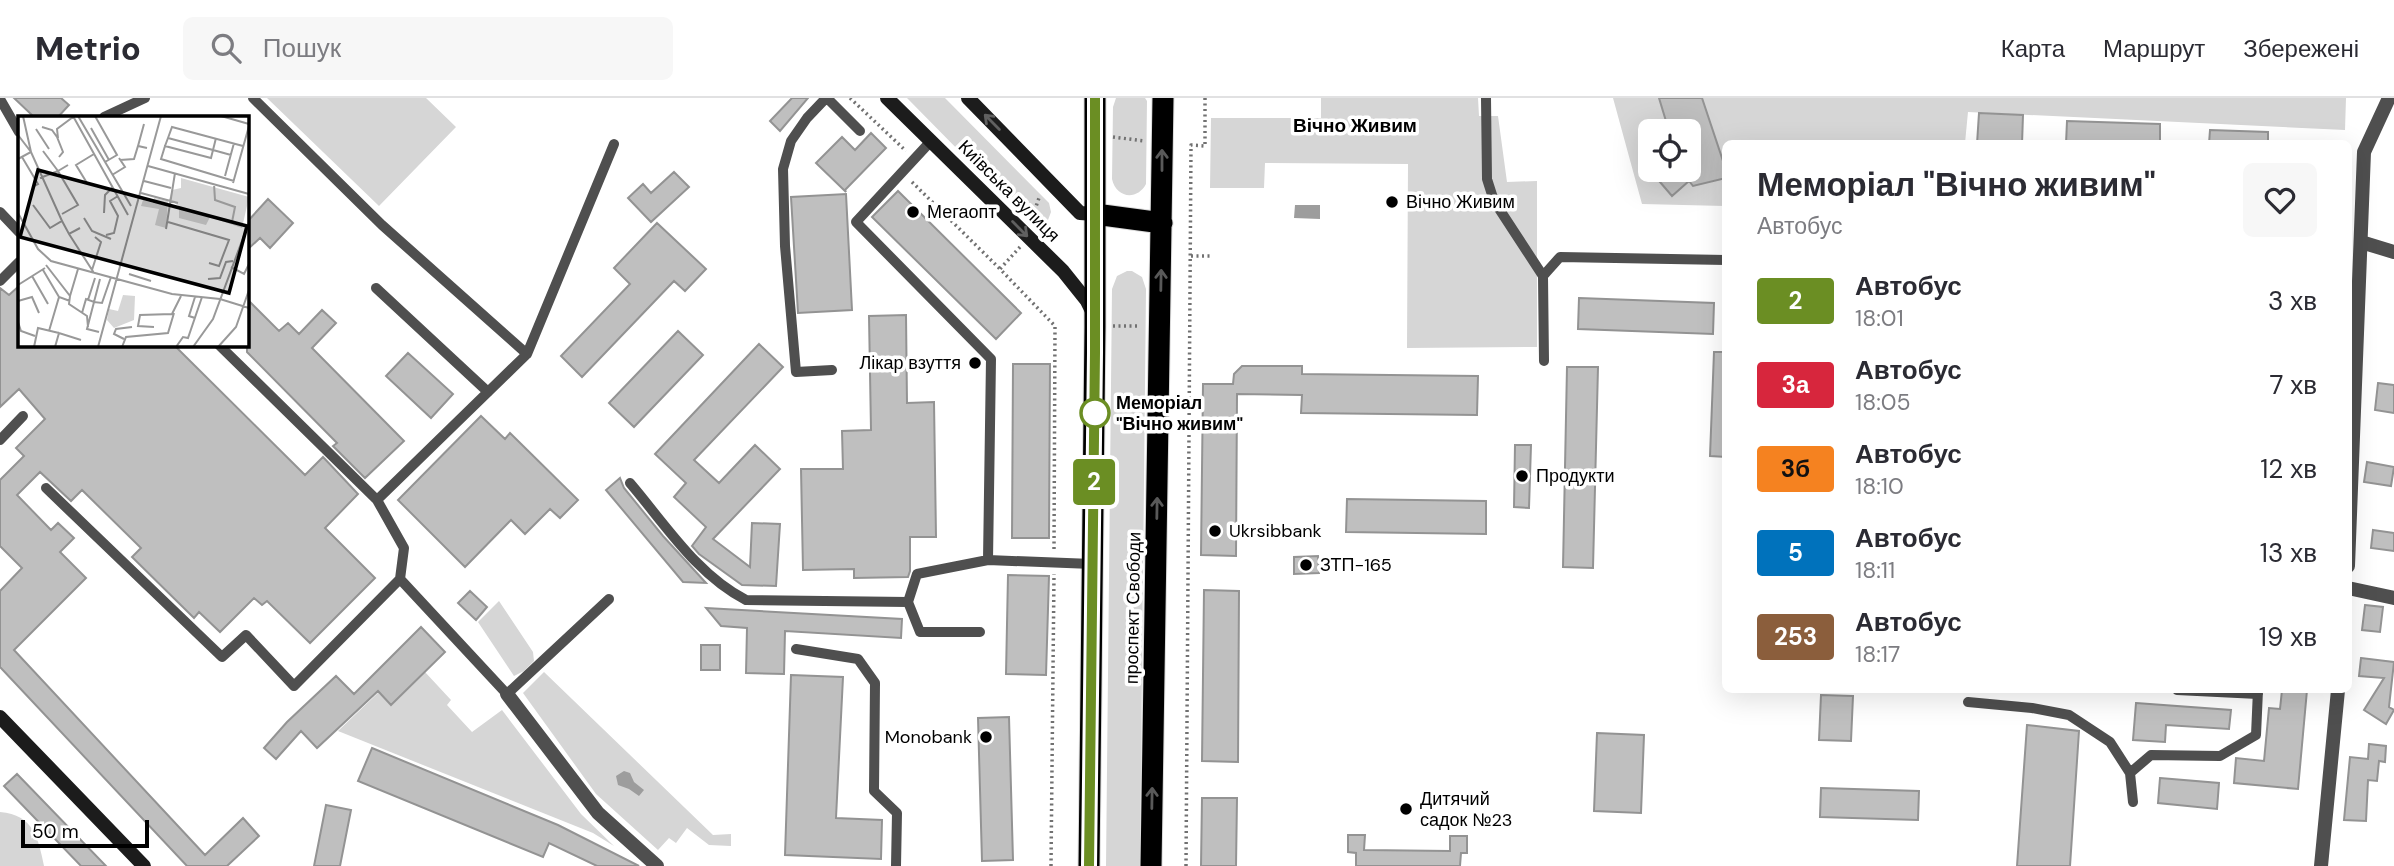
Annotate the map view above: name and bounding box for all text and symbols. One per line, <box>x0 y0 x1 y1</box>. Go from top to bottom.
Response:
search box <box>183 17 673 80</box>
text: Metrio <box>35 27 141 70</box>
icon: search <box>207 29 245 67</box>
text: Пошук <box>263 31 341 65</box>
text: Карта <box>2001 33 2065 64</box>
text: Маршрут <box>2103 33 2205 64</box>
text: Збережені <box>2243 33 2359 64</box>
district label: Вічно Живим <box>1293 113 1417 138</box>
one-way arrow <box>984 114 1001 131</box>
inset map <box>18 116 248 346</box>
map controls <box>1638 119 1701 182</box>
button: locate <box>1638 119 1701 182</box>
street label: Київська вулиця <box>953 135 1065 247</box>
one-way arrow <box>1155 149 1169 172</box>
text: Меморіал "Вічно живим" <box>1757 163 2156 206</box>
button: heart <box>2243 163 2317 237</box>
place label: Вічно Живим <box>1406 190 1515 214</box>
marker: Вічно Живим <box>1384 194 1400 210</box>
place label: Мегаопт <box>927 200 996 224</box>
marker: Мегаопт <box>905 204 921 220</box>
text: Автобус <box>1757 211 1843 241</box>
one-way arrow <box>1011 220 1028 237</box>
one-way arrow <box>1154 269 1168 292</box>
text: Автобус <box>1855 269 1962 303</box>
text: 3 хв <box>2268 284 2317 318</box>
text: 2 <box>1789 285 1802 316</box>
text: 18:01 <box>1855 303 1904 333</box>
place label: Лікар взуття <box>859 351 961 375</box>
text: Автобус <box>1855 353 1962 387</box>
marker: Лікар взуття <box>967 355 983 371</box>
text: 7 хв <box>2269 368 2317 402</box>
text: 3а <box>1782 369 1809 400</box>
text: 18:05 <box>1855 387 1911 417</box>
place label: Меморіал "Вічно живим" <box>1116 391 1243 436</box>
marker: Меморіал "Вічно живим" <box>1080 398 1110 428</box>
text: Автобус <box>1855 437 1962 471</box>
text: 12 хв <box>2260 452 2317 486</box>
text: 3б <box>1781 453 1810 484</box>
line badge: 2 <box>1071 459 1117 505</box>
place label: Продукти <box>1536 464 1614 488</box>
text: 2 <box>1087 466 1101 497</box>
marker: Продукти <box>1514 468 1530 484</box>
text: 18:10 <box>1855 471 1904 501</box>
one-way arrow <box>1150 497 1164 520</box>
place label: Ukrsibbank <box>1229 519 1322 543</box>
text: Автобус <box>1855 521 1962 555</box>
marker: Ukrsibbank <box>1207 523 1223 539</box>
street label: проспект Свободи <box>1120 532 1146 684</box>
text: 13 хв <box>2260 536 2317 570</box>
text: 5 <box>1788 537 1803 568</box>
place label: ЗТП-165 <box>1320 553 1392 577</box>
text: 18:11 <box>1855 555 1895 585</box>
marker: ЗТП-165 <box>1298 557 1314 573</box>
text: Автобус <box>1855 605 1962 639</box>
text: 19 хв <box>2259 620 2317 654</box>
text: 253 <box>1774 621 1817 652</box>
text: 18:17 <box>1855 639 1900 669</box>
place label: Monobank <box>885 725 972 749</box>
marker: Monobank <box>978 729 994 745</box>
one-way arrow <box>1145 787 1159 810</box>
place label: Дитячий садок №23 <box>1420 787 1513 832</box>
marker: Дитячий садок №23 <box>1398 801 1414 817</box>
scale bar <box>21 817 149 849</box>
text: 50 m <box>32 819 79 844</box>

